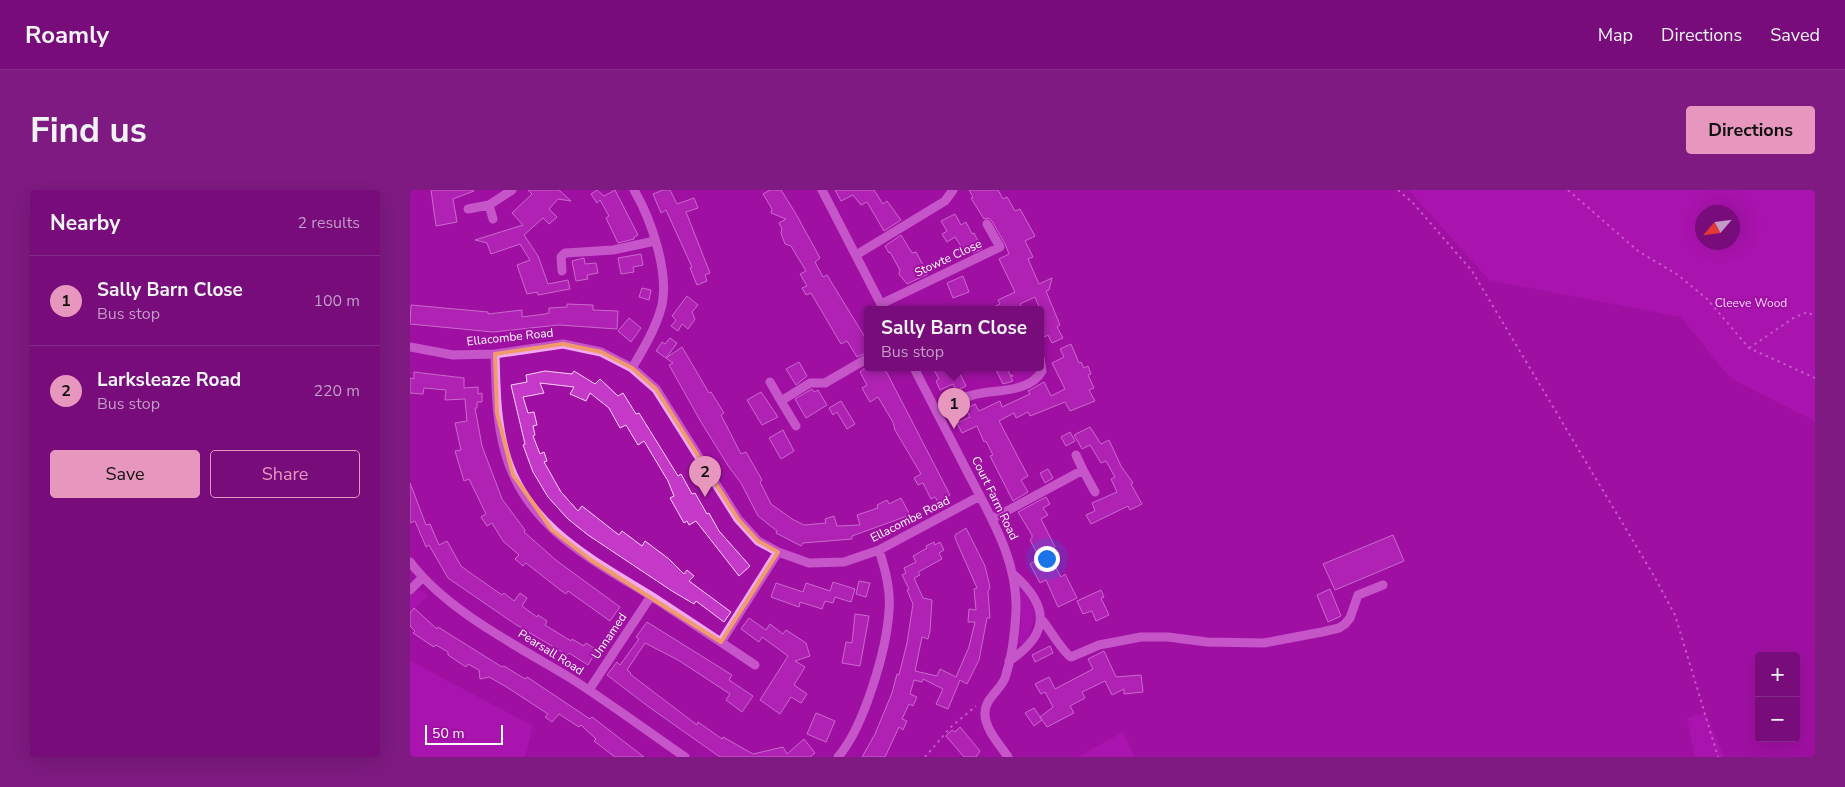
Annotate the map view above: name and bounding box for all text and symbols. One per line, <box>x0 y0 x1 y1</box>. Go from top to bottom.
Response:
text: Roamly <box>25 19 109 51</box>
text: Map <box>1598 23 1633 47</box>
text: Directions <box>1661 23 1742 47</box>
text: Saved <box>1770 23 1820 47</box>
button: Directions <box>1686 106 1815 154</box>
text: Find us <box>30 107 147 154</box>
north arrow <box>1695 205 1740 250</box>
text: Nearby <box>50 209 120 237</box>
text: 2 results <box>298 212 360 234</box>
street label: Stowte Close <box>912 235 984 281</box>
text: Sally Barn Close <box>97 277 243 303</box>
text: 1 <box>61 290 71 312</box>
text: 100 m <box>313 290 360 312</box>
park label: Cleeve Wood <box>1715 295 1787 311</box>
text: Bus stop <box>97 303 160 325</box>
popup <box>864 306 1044 371</box>
text: Sally Barn Close <box>881 315 1027 341</box>
street label: Ellacombe Road <box>466 324 554 350</box>
text: Bus stop <box>881 341 944 363</box>
text: Larksleaze Road <box>97 367 241 393</box>
text: 2 <box>61 380 71 402</box>
text: 220 m <box>313 380 360 402</box>
pin: 1 <box>938 388 970 429</box>
text: Bus stop <box>97 393 160 415</box>
button: Save <box>50 450 200 498</box>
button: Share <box>210 450 360 498</box>
street label: Court Farm Road <box>968 453 1022 543</box>
pin: 2 <box>689 456 721 497</box>
street label: Ellacombe Road <box>868 492 952 546</box>
your location <box>1034 546 1060 572</box>
street label: Unnamed <box>588 610 630 662</box>
street label: Pearsall Road <box>515 625 587 679</box>
map controls <box>1755 652 1800 742</box>
button: + <box>1755 652 1800 697</box>
button: − <box>1755 697 1800 742</box>
scale bar <box>425 722 502 745</box>
text: 50 m <box>432 724 464 743</box>

